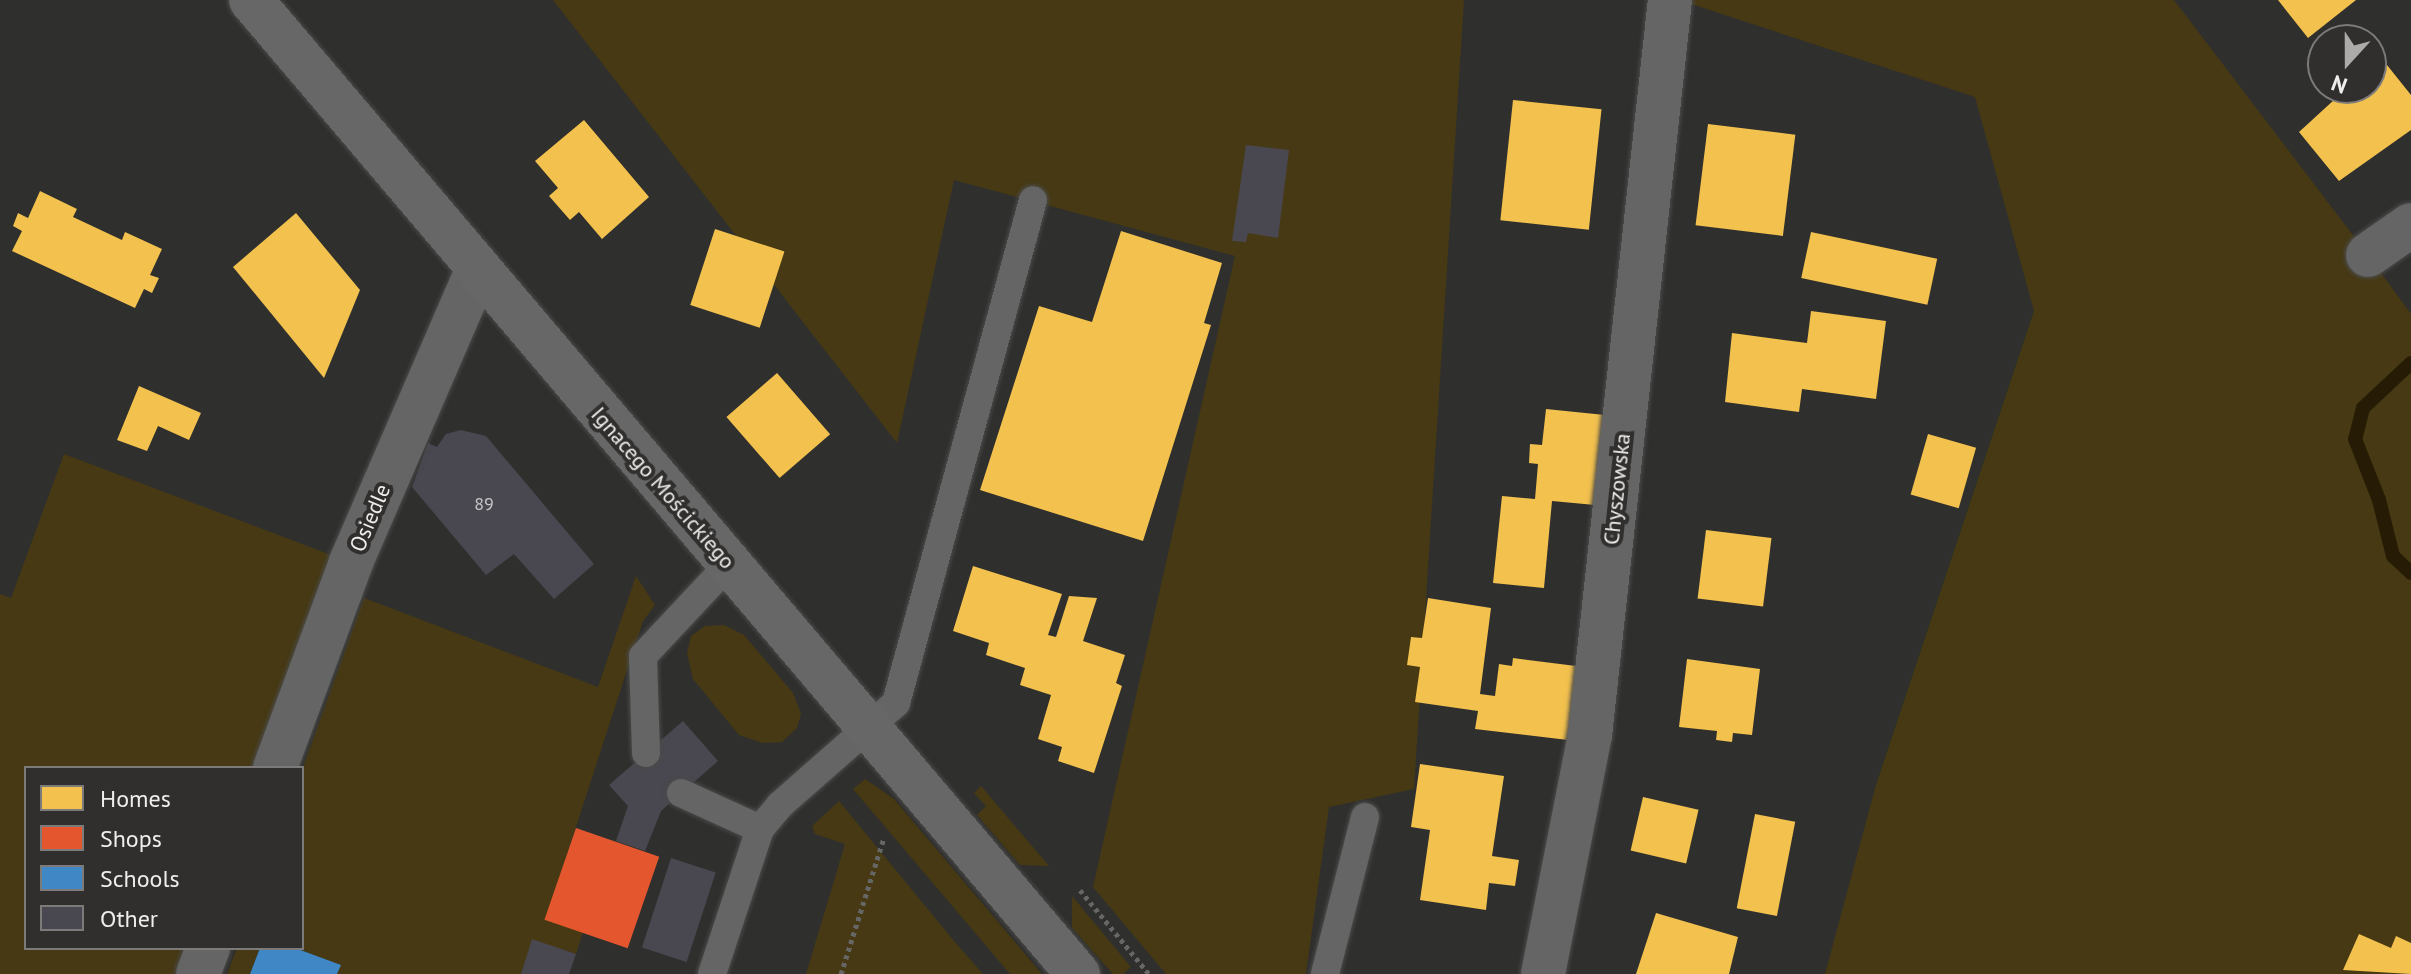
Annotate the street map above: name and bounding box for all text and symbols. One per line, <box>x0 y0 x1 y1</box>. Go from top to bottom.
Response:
north arrow <box>2307 24 2387 104</box>
text: N <box>2327 69 2351 100</box>
street label: Ignacego Mościckiego <box>585 402 741 574</box>
street label: Chyszowska <box>1598 432 1636 546</box>
street label: Osiedle <box>344 480 396 556</box>
house number: 89 <box>474 493 494 515</box>
legend <box>24 766 304 950</box>
text: Homes <box>100 783 171 814</box>
text: Shops <box>100 823 162 854</box>
text: Schools <box>100 863 180 894</box>
text: Other <box>100 903 158 934</box>

